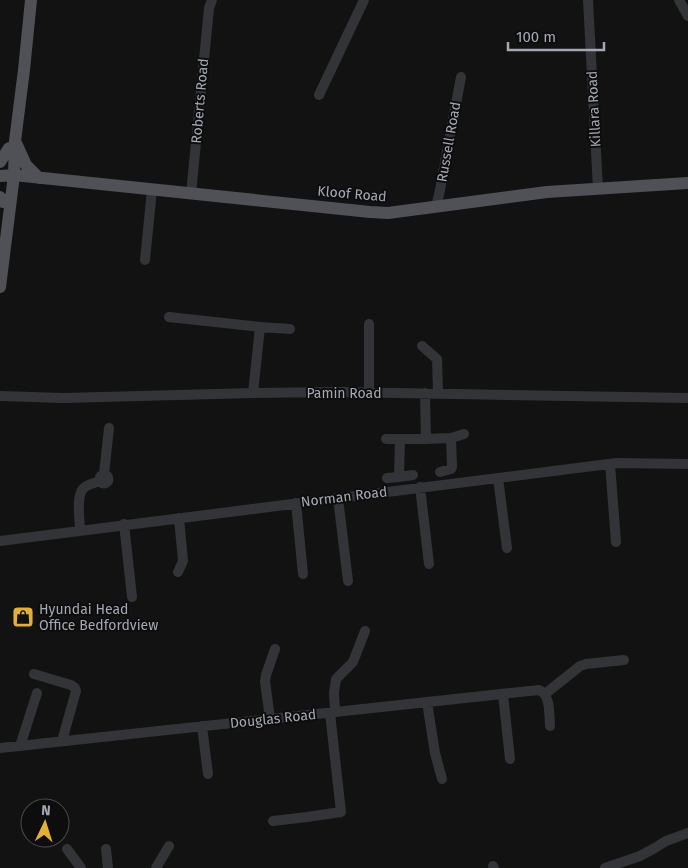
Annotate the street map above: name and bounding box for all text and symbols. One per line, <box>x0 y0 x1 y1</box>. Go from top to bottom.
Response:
scale bar <box>508 20 604 52</box>
text: 100 m <box>516 28 556 46</box>
street label: Roberts Road <box>188 58 212 144</box>
street label: Killara Road <box>584 70 604 148</box>
street label: Russell Road <box>434 100 464 184</box>
street label: Kloof Road <box>317 183 387 205</box>
street label: Pamin Road <box>306 385 382 402</box>
street label: Norman Road <box>300 483 388 511</box>
place label: Hyundai Head Office Bedfordview <box>39 601 158 634</box>
shop icon: Hyundai Head Office Bedfordview <box>11 605 35 629</box>
street label: Douglas Road <box>229 706 317 732</box>
north arrow <box>20 798 70 848</box>
text: N <box>41 802 51 819</box>

